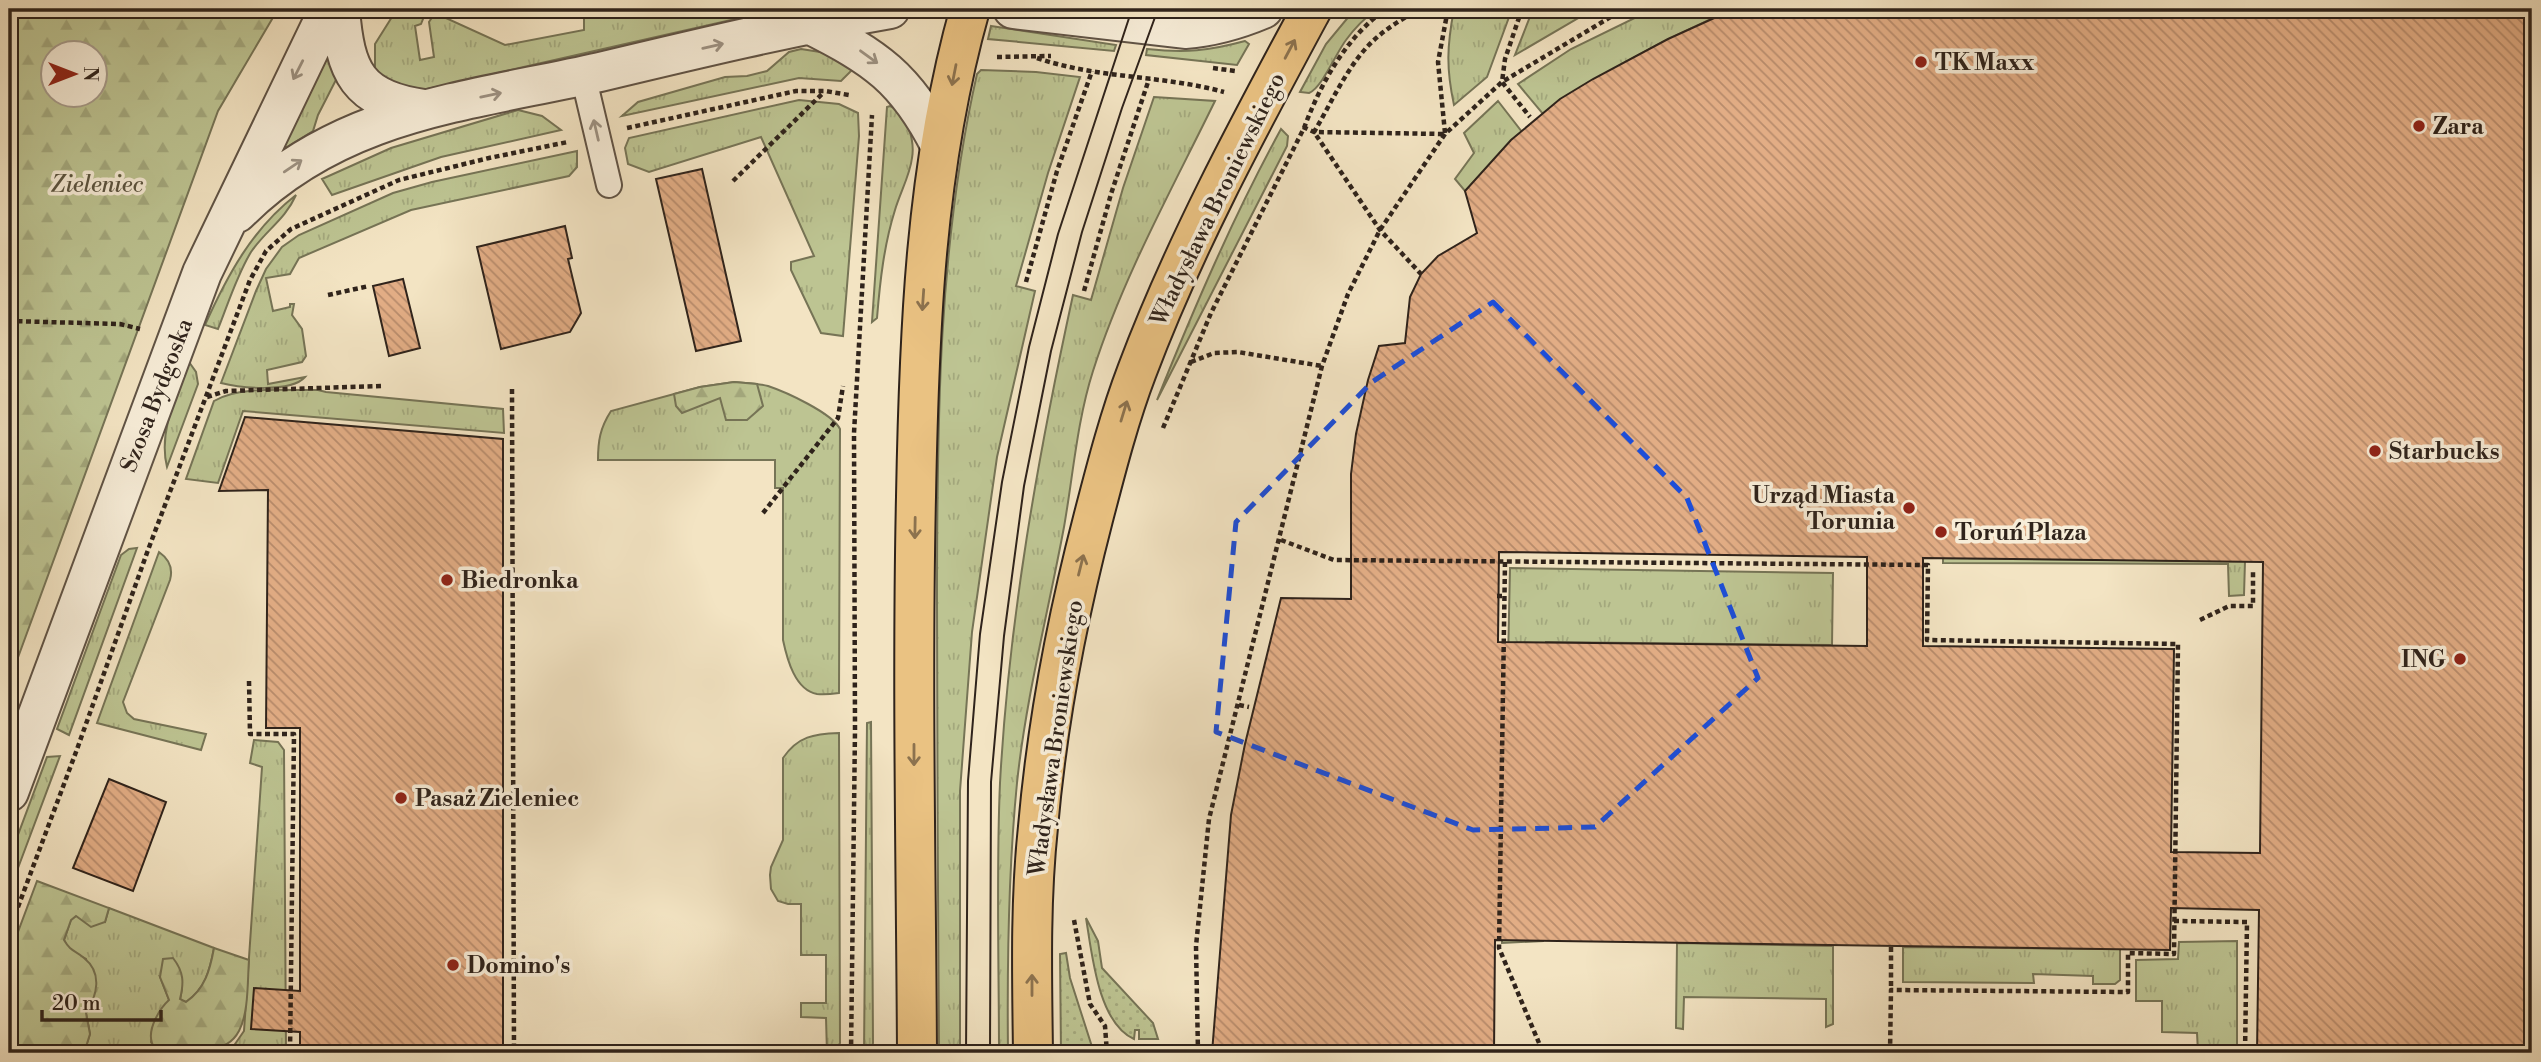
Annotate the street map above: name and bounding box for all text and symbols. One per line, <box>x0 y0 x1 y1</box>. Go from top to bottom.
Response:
north arrow <box>38 38 108 108</box>
one-way arrow <box>701 38 724 52</box>
one-way arrow <box>1284 39 1298 60</box>
one-way arrow <box>859 49 878 64</box>
place label: TK Maxx <box>1935 49 2035 77</box>
marker: TK Maxx <box>1913 54 1929 70</box>
one-way arrow <box>291 59 305 80</box>
one-way arrow <box>946 63 960 86</box>
text: N <box>78 66 102 82</box>
street label: Władysława Broniewskiego <box>1144 68 1292 332</box>
one-way arrow <box>479 87 502 101</box>
place label: Zara <box>2433 113 2484 141</box>
marker: Zara <box>2411 118 2427 134</box>
one-way arrow <box>589 119 602 142</box>
one-way arrow <box>283 159 302 173</box>
park label: Zieleniec <box>51 171 143 199</box>
one-way arrow <box>916 288 929 311</box>
street label: Szosa Bydgoska <box>115 314 199 476</box>
one-way arrow <box>1119 400 1132 422</box>
place label: Starbucks <box>2389 438 2500 466</box>
marker: Starbucks <box>2367 443 2383 459</box>
place label: Urząd Miasta Torunia <box>1752 482 1896 536</box>
marker: Urząd Miasta Torunia <box>1901 500 1917 516</box>
one-way arrow <box>908 516 922 539</box>
place label: Toruń Plaza <box>1955 519 2087 547</box>
marker: Toruń Plaza <box>1933 524 1949 540</box>
one-way arrow <box>1075 555 1088 577</box>
place label: Biedronka <box>461 567 579 595</box>
marker: Biedronka <box>439 572 455 588</box>
street label: Władysława Broniewskiego <box>1023 598 1089 879</box>
place label: ING <box>2401 646 2446 674</box>
marker: ING <box>2452 651 2468 667</box>
one-way arrow <box>908 743 921 766</box>
place label: Pasaż Zieleniec <box>415 785 579 813</box>
marker: Pasaż Zieleniec <box>393 790 409 806</box>
place label: Domino's <box>467 952 570 980</box>
marker: Domino's <box>445 957 461 973</box>
one-way arrow <box>1025 974 1039 997</box>
scale bar <box>42 978 161 1022</box>
text: 20 m <box>52 991 101 1017</box>

